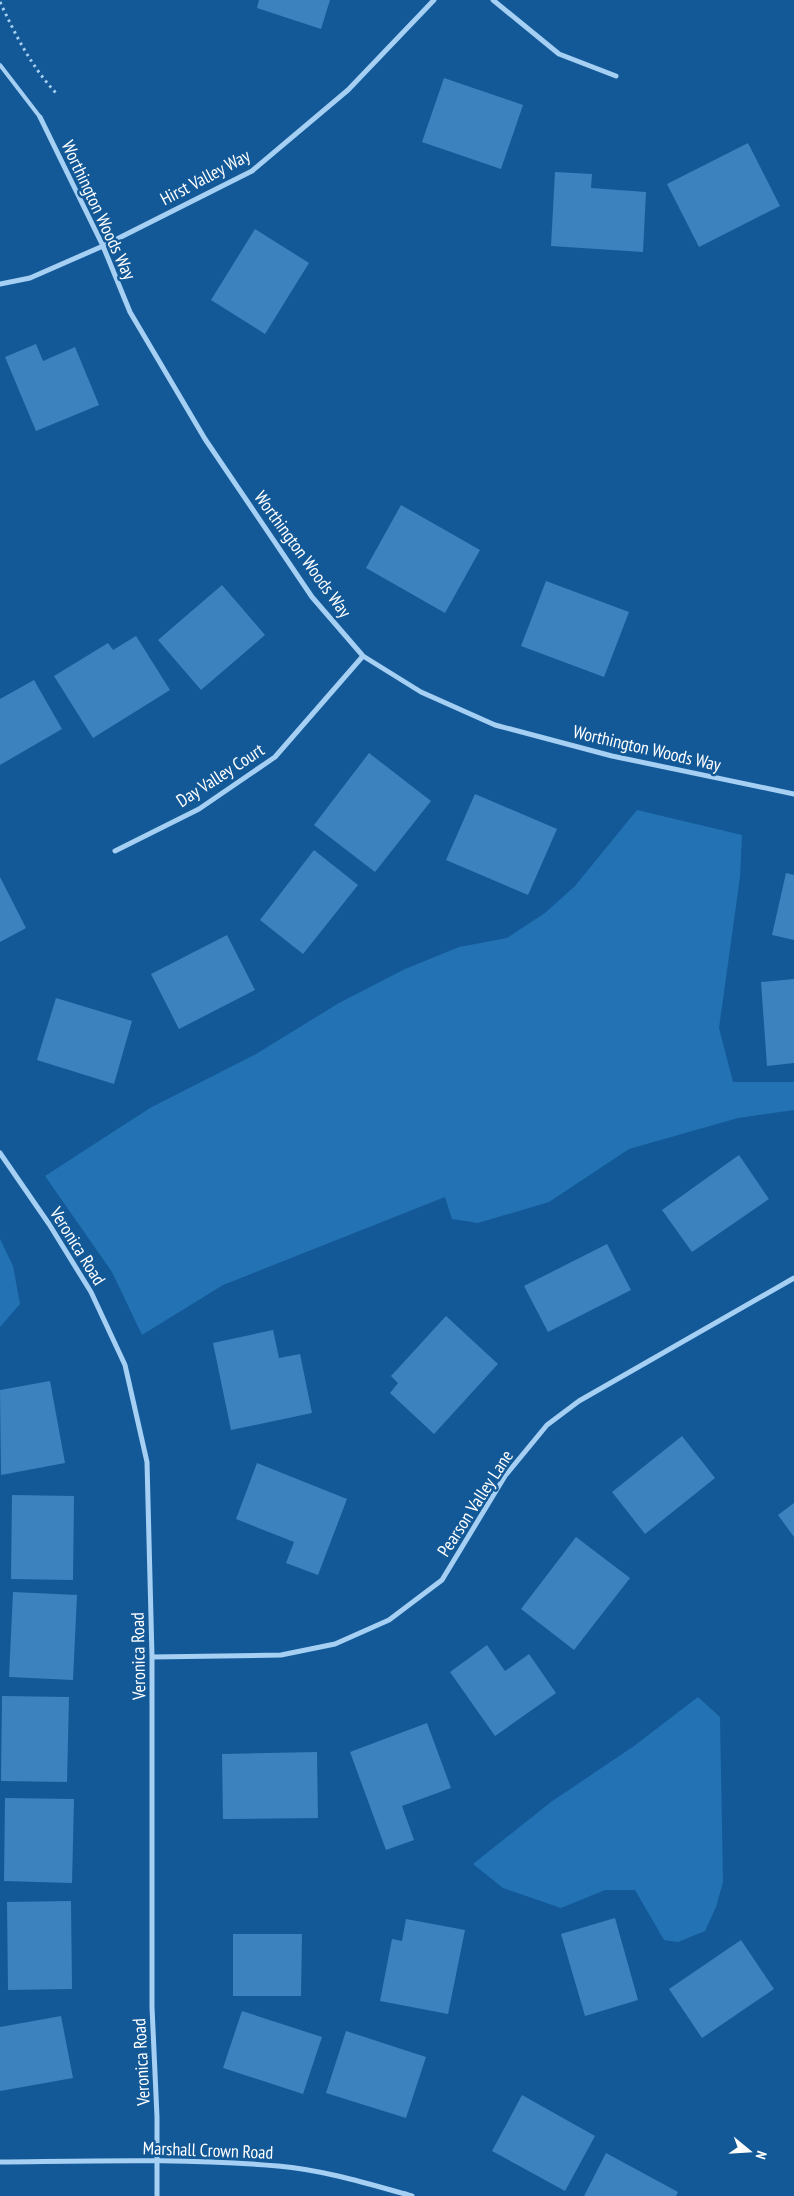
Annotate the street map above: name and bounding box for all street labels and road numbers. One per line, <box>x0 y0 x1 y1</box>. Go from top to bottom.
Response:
street label: Worthington Woods Way <box>57 137 141 283</box>
street label: Hirst Valley Way <box>156 144 254 210</box>
street label: Worthington Woods Way <box>249 486 357 622</box>
street label: Worthington Woods Way <box>571 720 723 776</box>
street label: Day Valley Court <box>172 738 268 812</box>
street label: Veronica Road <box>45 1202 111 1289</box>
street label: Pearson Valley Lane <box>432 1445 518 1561</box>
street label: Veronica Road <box>126 1612 150 1701</box>
street label: Veronica Road <box>127 2018 155 2107</box>
street label: Marshall Crown Road <box>142 2136 274 2164</box>

